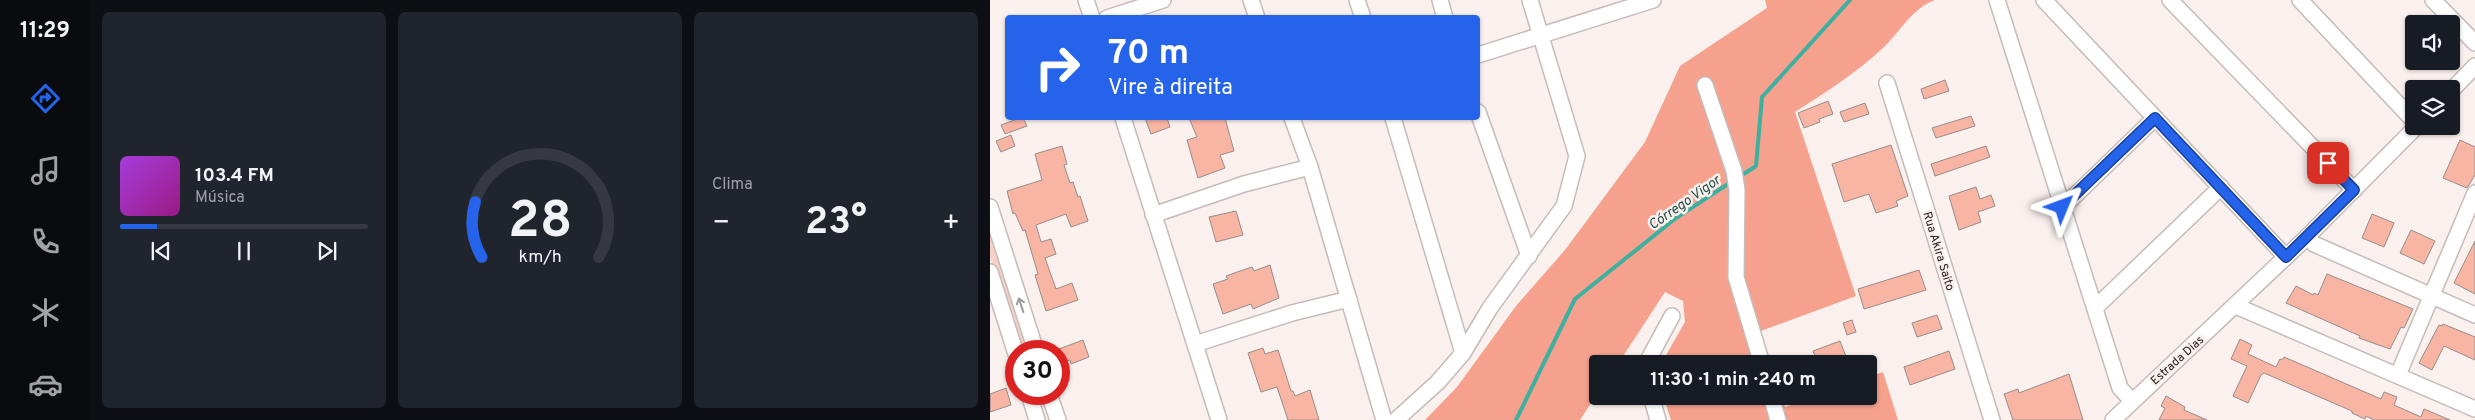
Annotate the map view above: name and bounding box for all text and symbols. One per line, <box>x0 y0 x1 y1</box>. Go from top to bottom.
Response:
map controls <box>2405 15 2460 135</box>
button: sound <box>2405 15 2460 70</box>
text: 11:29 <box>20 18 70 45</box>
text: 70 m <box>1108 32 1189 76</box>
icon: right <box>1025 35 1090 100</box>
text: Vire à direita <box>1108 75 1233 102</box>
button: layers <box>2405 80 2460 135</box>
icon: directions <box>28 81 63 116</box>
pin <box>2307 142 2349 184</box>
icon: arrive <box>2314 149 2342 177</box>
icon: music <box>28 153 63 188</box>
text: 103.4 FM <box>195 164 274 188</box>
water label: Córrego Vigor <box>1646 171 1725 234</box>
text: Clima <box>712 175 753 195</box>
position arrow <box>2035 180 2087 232</box>
text: Música <box>195 188 245 208</box>
text: 28 <box>508 190 572 256</box>
text: 23° <box>805 199 867 248</box>
text: − <box>712 206 730 242</box>
text: + <box>942 206 960 242</box>
street label: Rua Akira Saito <box>1918 210 1958 293</box>
icon: phone <box>28 224 63 259</box>
icon: previous <box>147 237 175 265</box>
icon: pause <box>230 237 258 265</box>
icon: next <box>313 237 341 265</box>
text: km/h <box>518 246 562 269</box>
icon: climate <box>28 295 63 330</box>
one-way arrow <box>1016 297 1025 313</box>
street label: Estrada Dias <box>2148 333 2208 389</box>
speed limit sign: 30 <box>1005 340 1070 405</box>
icon: car <box>28 367 63 402</box>
text: 11:30 · 1 min · 240 m <box>1650 368 1816 392</box>

